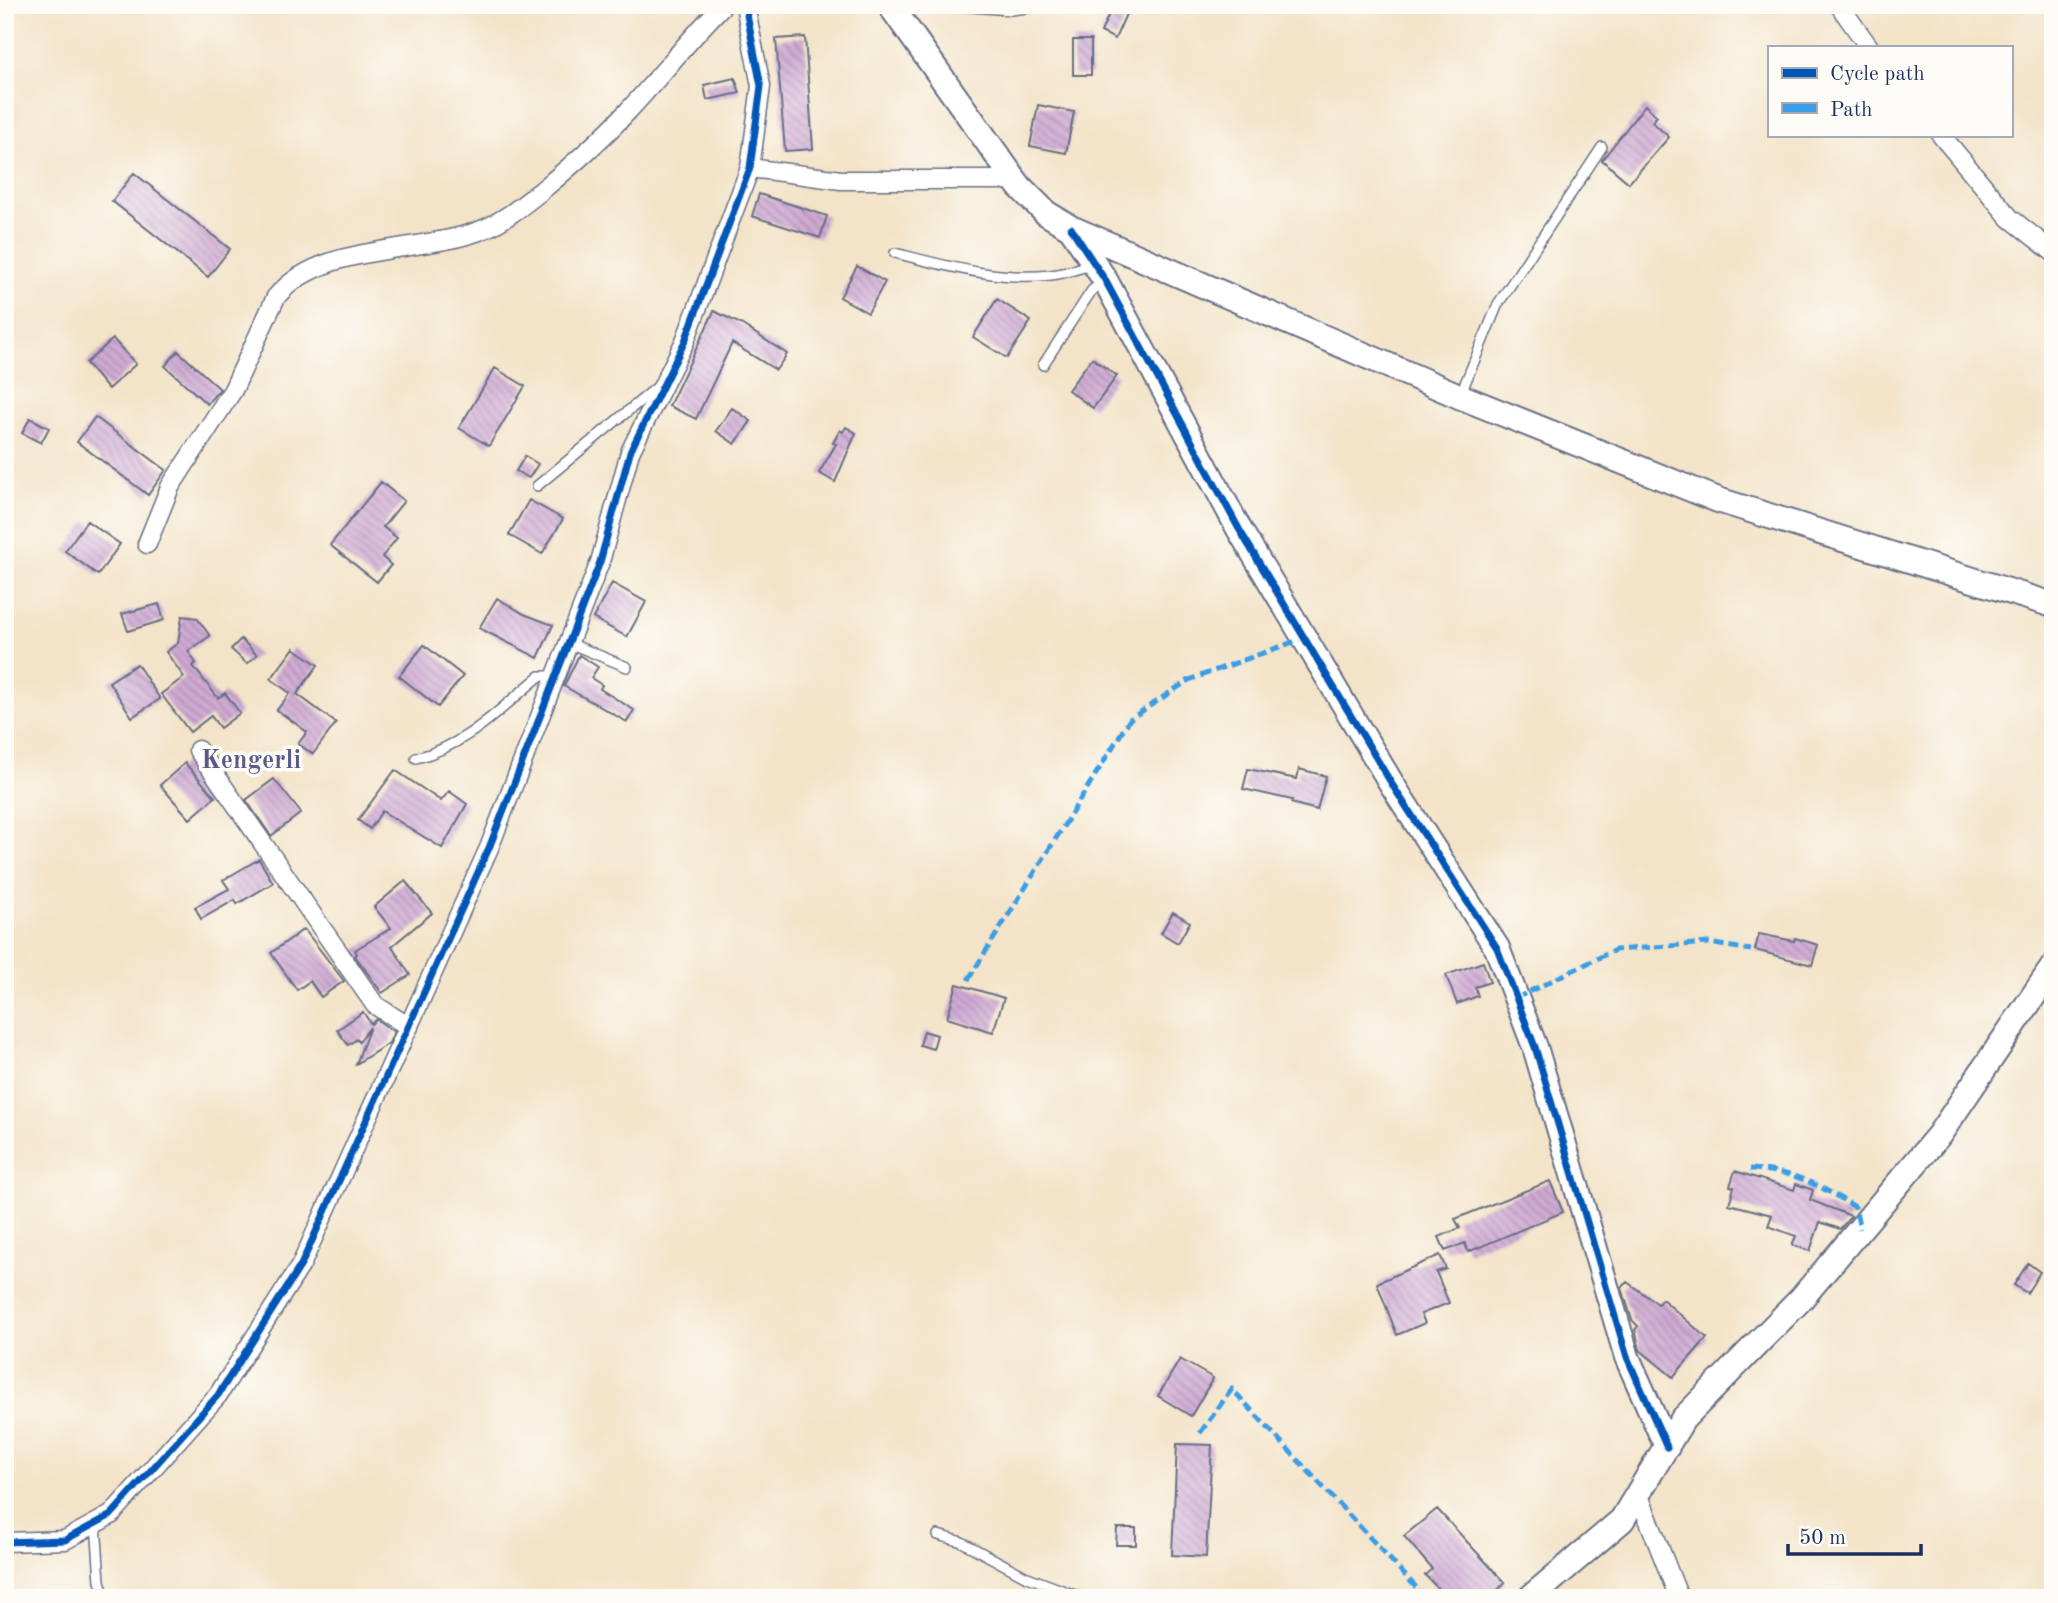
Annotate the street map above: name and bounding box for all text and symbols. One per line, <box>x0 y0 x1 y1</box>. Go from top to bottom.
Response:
legend <box>1768 46 2012 136</box>
text: Cycle path <box>1830 64 1925 85</box>
text: Path <box>1830 100 1873 121</box>
district label: Kengerli <box>201 748 301 774</box>
scale bar <box>1788 1512 1922 1556</box>
text: 50 m <box>1799 1528 1846 1549</box>

